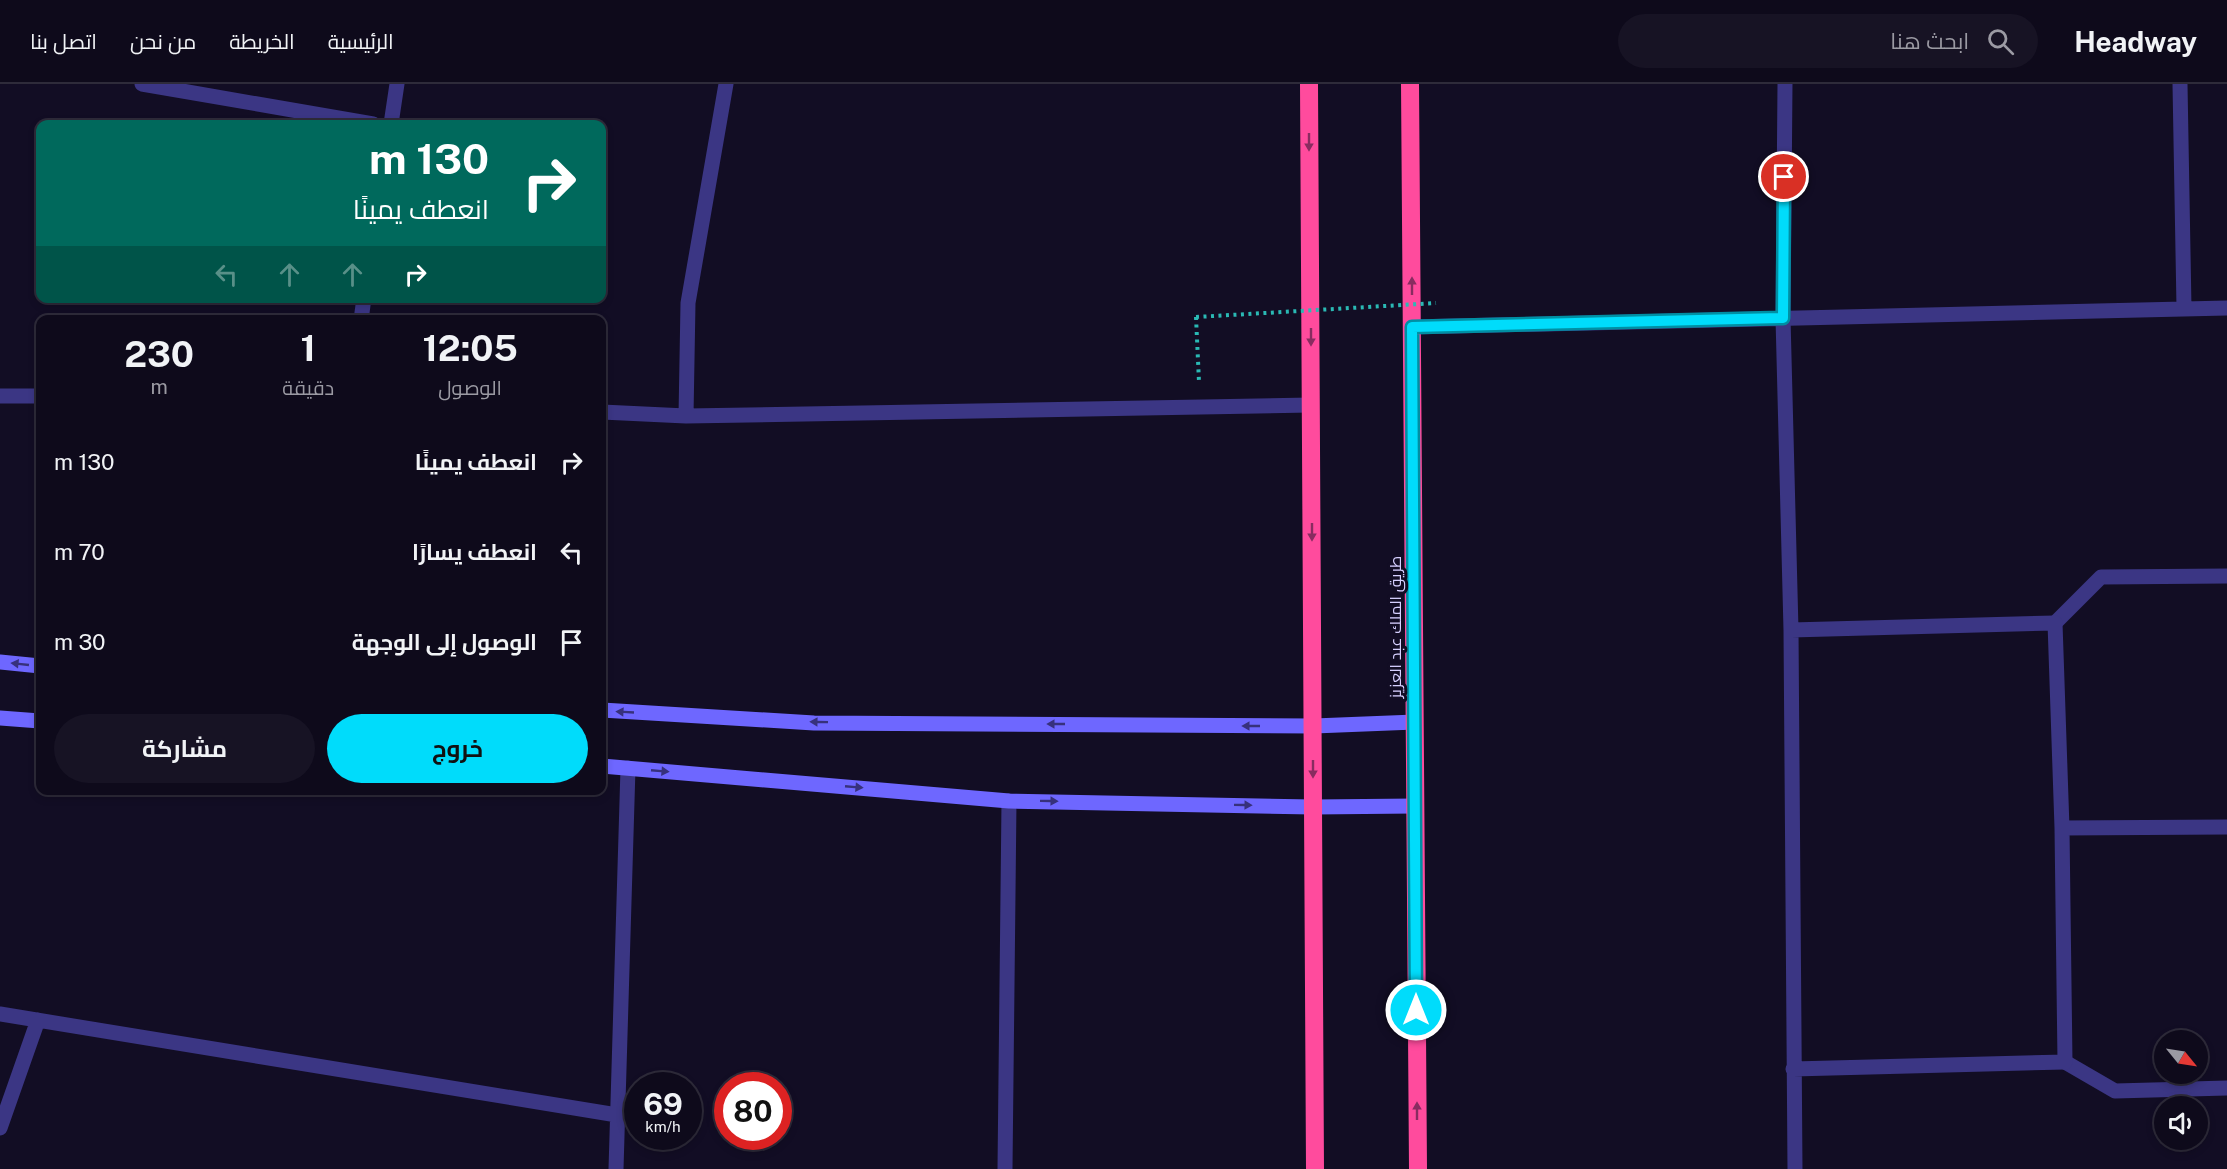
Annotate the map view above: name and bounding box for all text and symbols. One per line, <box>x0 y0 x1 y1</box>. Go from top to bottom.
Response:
search box <box>1618 14 2038 68</box>
icon: search <box>1984 25 2017 58</box>
text: Headway <box>2074 25 2197 58</box>
text: ابحث هنا <box>1890 28 1969 54</box>
text: اتصل بنا <box>30 29 97 54</box>
text: من نحن <box>130 29 196 54</box>
text: الخريطة <box>229 29 295 54</box>
text: الرئيسية <box>328 29 394 54</box>
one-way arrow <box>1304 133 1314 152</box>
text: 130 m <box>369 134 489 183</box>
icon: right <box>510 144 588 222</box>
pin <box>1758 151 1809 202</box>
icon: arrive <box>1767 160 1800 193</box>
text: انعطف يمينًا <box>353 193 489 225</box>
icon: left <box>210 258 243 291</box>
icon: ahead <box>273 258 306 291</box>
icon: ahead <box>336 258 369 291</box>
icon: right <box>399 258 432 291</box>
one-way arrow <box>1407 276 1417 295</box>
text: 1 <box>301 327 316 369</box>
text: 12:05 <box>422 327 518 369</box>
one-way arrow <box>1306 328 1316 347</box>
text: 230 <box>124 333 194 375</box>
text: m <box>150 375 168 399</box>
text: دقيقة <box>282 376 334 400</box>
text: الوصول <box>438 376 502 400</box>
icon: right <box>555 446 588 479</box>
text: 130 m <box>54 449 115 475</box>
text: انعطف يمينًا <box>415 449 537 475</box>
one-way arrow <box>1307 523 1317 542</box>
icon: left <box>555 536 588 569</box>
text: 70 m <box>54 539 105 565</box>
text: انعطف يسارًا <box>412 539 537 565</box>
street label: طريق الملك عبد العزيز <box>1386 556 1406 699</box>
icon: arrive <box>555 626 588 659</box>
text: 30 m <box>54 629 106 655</box>
text: الوصول إلى الوجهة <box>352 629 537 655</box>
one-way arrow <box>11 659 30 669</box>
one-way arrow <box>615 707 634 716</box>
button: مشاركة <box>54 714 315 783</box>
button: خروج <box>327 714 588 783</box>
one-way arrow <box>810 718 829 727</box>
one-way arrow <box>1047 720 1066 729</box>
one-way arrow <box>1242 721 1261 731</box>
one-way arrow <box>1308 760 1318 779</box>
one-way arrow <box>650 766 669 776</box>
one-way arrow <box>845 783 864 792</box>
one-way arrow <box>1039 797 1058 806</box>
one-way arrow <box>1234 801 1253 810</box>
position arrow <box>1384 978 1448 1042</box>
north arrow <box>2154 1030 2208 1084</box>
map controls <box>2154 1030 2208 1150</box>
speed limit sign: 80 <box>714 1072 792 1150</box>
text: 69 <box>643 1086 683 1122</box>
button: sound <box>2154 1096 2208 1150</box>
one-way arrow <box>1412 1101 1422 1120</box>
text: km/h <box>645 1118 681 1135</box>

